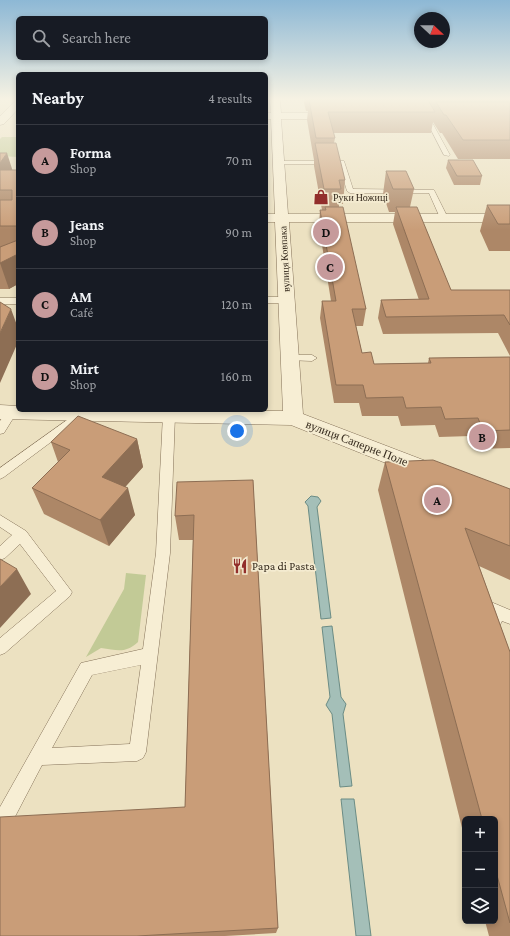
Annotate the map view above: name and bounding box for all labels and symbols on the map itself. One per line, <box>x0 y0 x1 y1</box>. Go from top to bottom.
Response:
north arrow <box>414 12 450 48</box>
shop icon: Руки Ножиці <box>312 188 330 206</box>
place label: Руки Ножиці <box>333 192 388 203</box>
pin: D <box>313 217 339 247</box>
street label: вулиця Ковпака <box>277 225 292 292</box>
pin: C <box>317 252 343 282</box>
street label: вулиця Саперне Поле <box>304 417 410 469</box>
your location <box>227 421 247 441</box>
pin: B <box>469 422 495 452</box>
pin: A <box>424 485 450 515</box>
restaurant icon: Papa di Pasta <box>231 557 249 575</box>
place label: Papa di Pasta <box>252 559 315 573</box>

